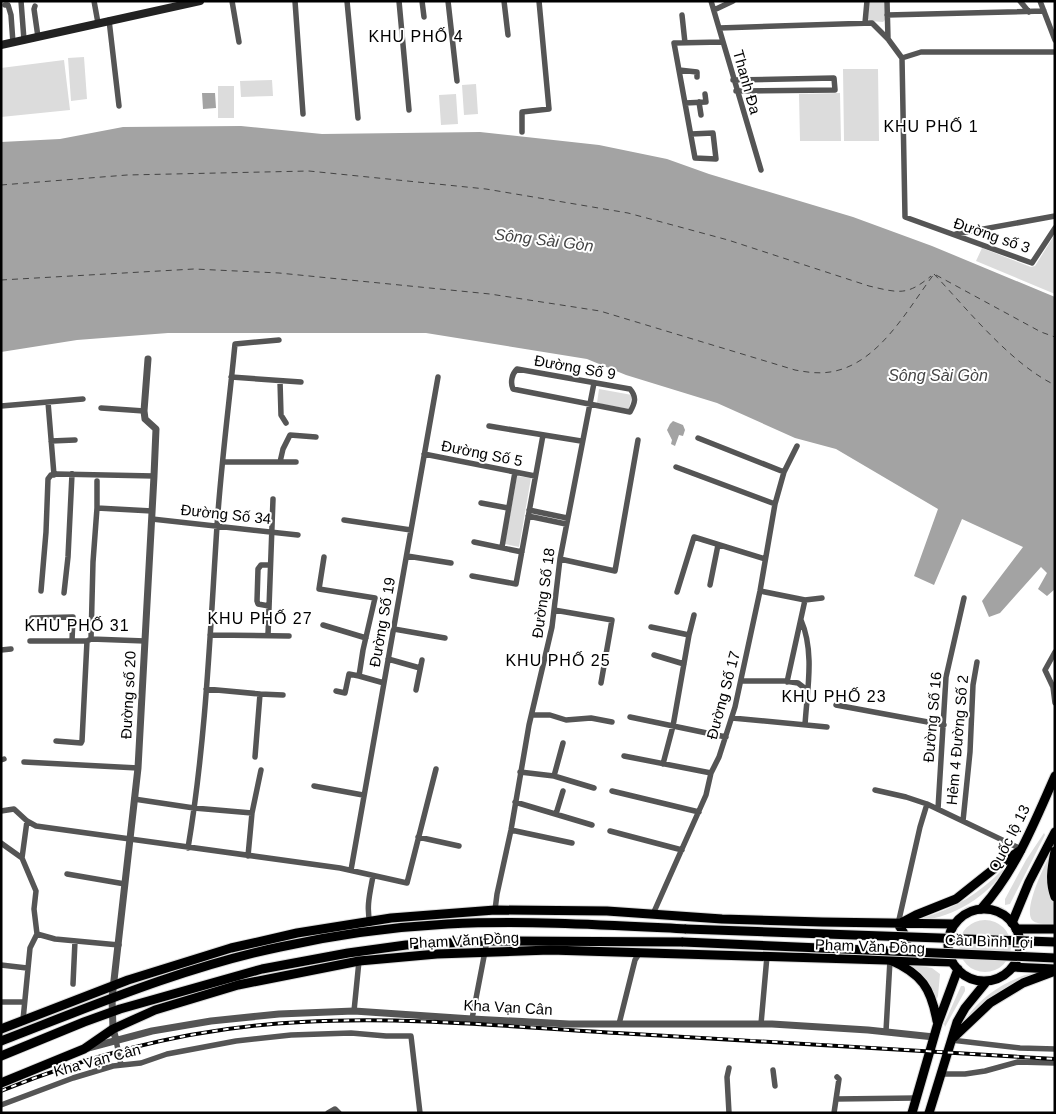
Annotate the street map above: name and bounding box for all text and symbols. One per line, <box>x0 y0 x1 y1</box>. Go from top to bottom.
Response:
district label: KHU PHỐ 4 <box>368 26 464 45</box>
street label: Thanh Đa <box>730 48 764 117</box>
district label: KHU PHỐ 1 <box>883 116 979 135</box>
street label: Đường số 3 <box>951 214 1033 256</box>
water label: Sông Sài Gòn <box>494 225 595 255</box>
street label: Đường Số 9 <box>533 351 617 383</box>
water label: Sông Sài Gòn <box>888 367 988 384</box>
street label: Đường Số 5 <box>440 437 524 469</box>
street label: Đường Số 34 <box>180 501 272 527</box>
street label: Đường Số 18 <box>528 547 558 639</box>
street label: Đường Số 19 <box>366 576 398 668</box>
district label: KHU PHỐ 27 <box>207 608 313 627</box>
district label: KHU PHỐ 31 <box>24 615 130 634</box>
street label: Đường Số 17 <box>703 649 743 741</box>
street label: Đường số 20 <box>117 650 139 740</box>
district label: KHU PHỐ 25 <box>505 650 611 669</box>
street label: Đường Số 16 <box>920 671 944 763</box>
street label: Hẻm 4 Đường Số 2 <box>943 674 971 806</box>
district label: KHU PHỐ 23 <box>781 686 887 705</box>
street label: Quốc lộ 13 <box>985 802 1033 874</box>
street label: Phạm Văn Đồng <box>409 929 519 951</box>
street label: Cầu Bình Lợi <box>945 931 1033 951</box>
street label: Phạm Văn Đồng <box>815 936 925 956</box>
street label: Kha Vạn Cân <box>463 996 553 1018</box>
street label: Kha Vạn Cân <box>52 1040 142 1080</box>

